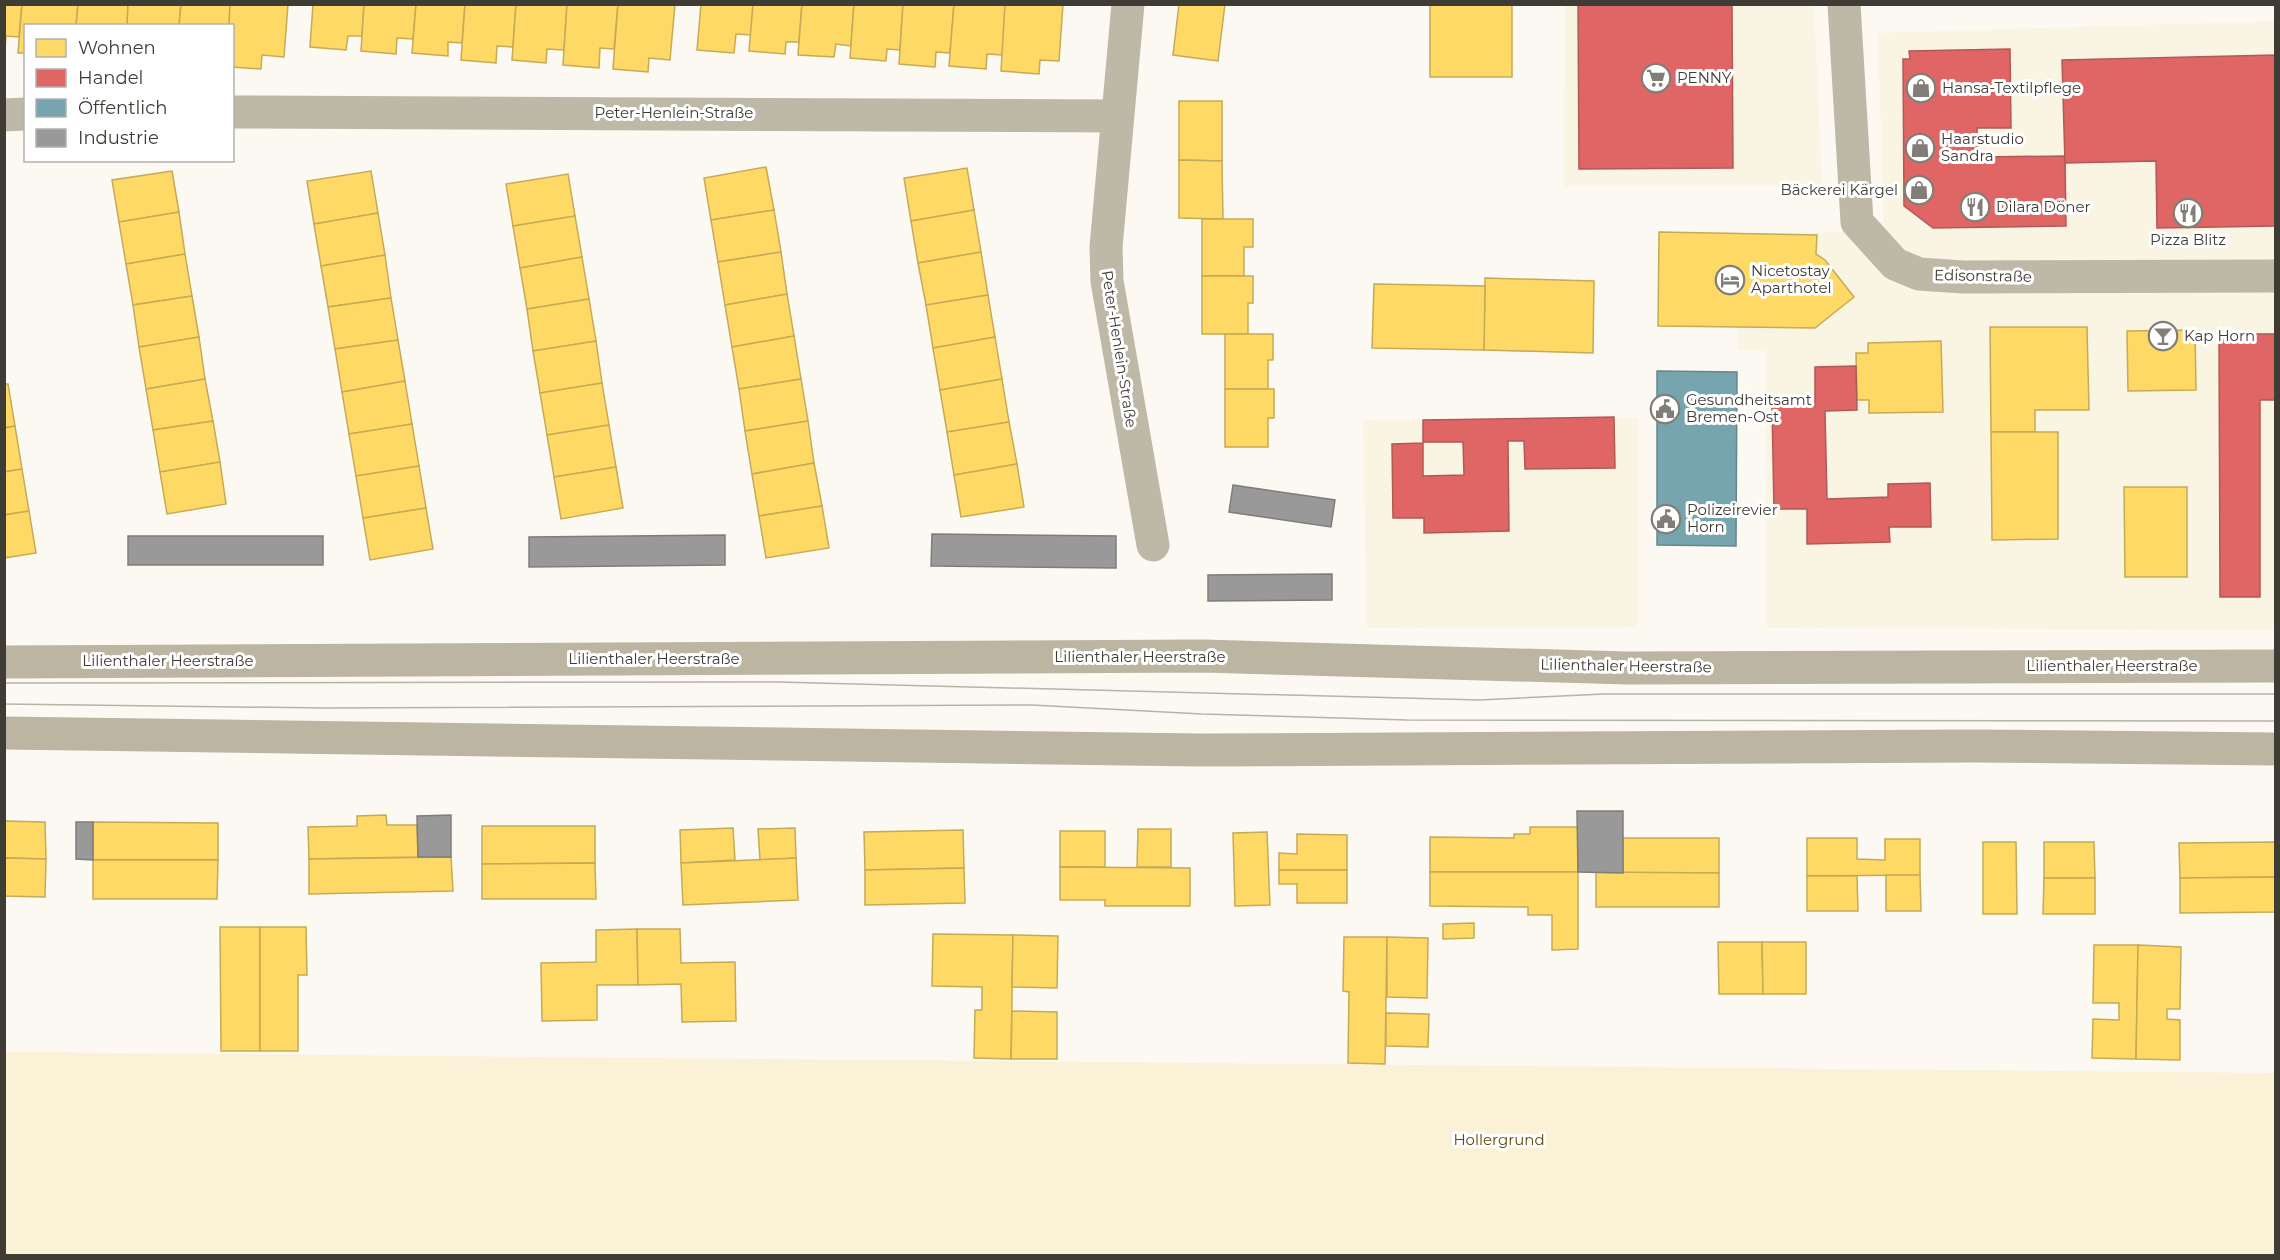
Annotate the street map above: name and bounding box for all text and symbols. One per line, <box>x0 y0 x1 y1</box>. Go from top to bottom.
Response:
legend <box>24 24 234 162</box>
text: Wohnen <box>78 37 156 59</box>
supermarket icon: PENNY <box>1640 62 1672 94</box>
text: Handel <box>78 67 143 89</box>
place label: PENNY <box>1677 68 1732 87</box>
shop icon: Hansa-Textilpflege <box>1905 72 1937 104</box>
place label: Hansa-Textilpflege <box>1942 78 2081 97</box>
text: Öffentlich <box>78 97 167 119</box>
street label: Peter-Henlein-Straße <box>595 103 753 122</box>
text: Industrie <box>78 127 159 149</box>
place label: Haarstudio Sandra <box>1941 129 2024 165</box>
shop icon: Haarstudio Sandra <box>1904 132 1936 164</box>
shop icon: Bäckerei Kärgel <box>1903 174 1935 206</box>
place label: Bäckerei Kärgel <box>1780 180 1898 199</box>
restaurant icon: Dilara Döner <box>1959 191 1991 223</box>
place label: Dilara Döner <box>1996 197 2091 216</box>
restaurant icon: Pizza Blitz <box>2172 197 2204 229</box>
place label: Pizza Blitz <box>2150 230 2226 249</box>
place label: Nicetostay Aparthotel <box>1751 261 1832 297</box>
hotel icon: Nicetostay Aparthotel <box>1714 264 1746 296</box>
street label: Edisonstraße <box>1934 265 2032 286</box>
street label: Peter-Henlein-Straße <box>1098 269 1141 429</box>
bar icon: Kap Horn <box>2147 320 2179 352</box>
place label: Kap Horn <box>2184 326 2255 345</box>
place label: Gesundheitsamt Bremen-Ost <box>1686 390 1812 426</box>
public building icon: Gesundheitsamt Bremen-Ost <box>1649 393 1681 425</box>
place label: Polizeirevier Horn <box>1687 500 1778 536</box>
public building icon: Polizeirevier Horn <box>1650 503 1682 535</box>
street label: Lilienthaler Heerstraße <box>1054 647 1226 666</box>
street label: Lilienthaler Heerstraße <box>568 649 740 668</box>
street label: Lilienthaler Heerstraße <box>82 651 254 670</box>
street label: Lilienthaler Heerstraße <box>1540 655 1712 676</box>
street label: Lilienthaler Heerstraße <box>2026 656 2198 675</box>
park label: Hollergrund <box>1453 1130 1545 1149</box>

